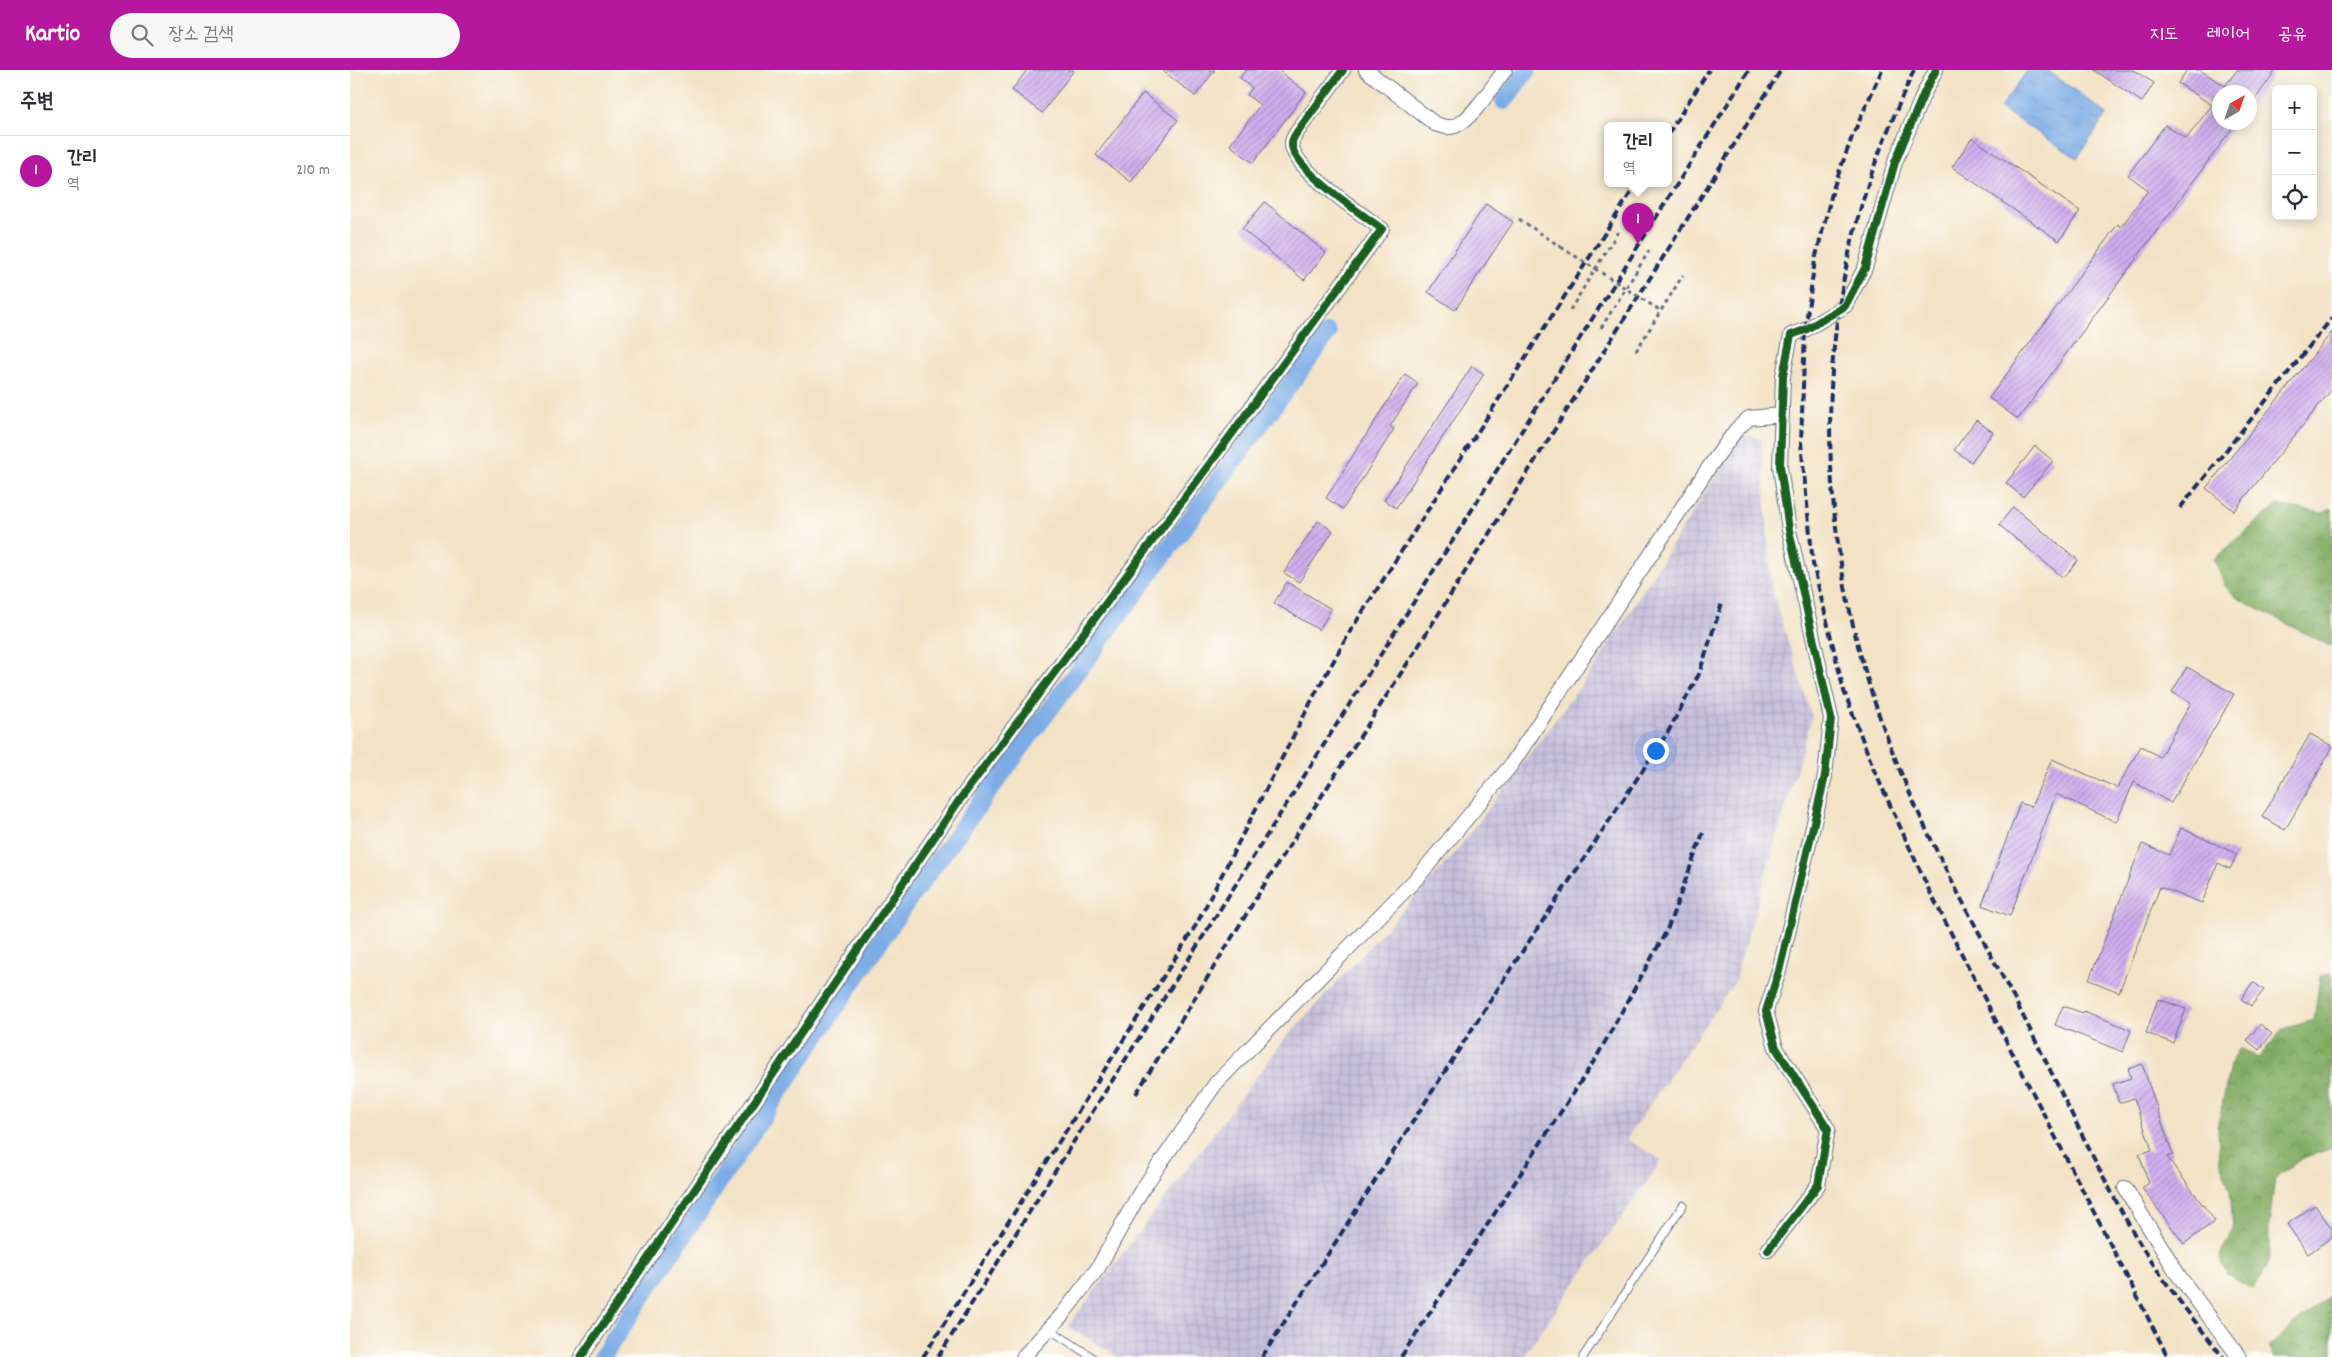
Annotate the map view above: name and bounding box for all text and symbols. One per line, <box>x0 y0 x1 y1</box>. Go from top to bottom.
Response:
search box <box>110 13 460 58</box>
text: Kartio <box>25 18 80 52</box>
icon: search <box>128 21 156 49</box>
text: 장소 검색 <box>168 22 234 49</box>
text: 지도 <box>2150 23 2179 48</box>
text: 레이어 <box>2207 23 2250 48</box>
text: 공유 <box>2278 23 2307 48</box>
north arrow <box>2212 85 2257 130</box>
map controls <box>2272 85 2317 220</box>
button: + <box>2272 85 2317 130</box>
text: 주변 <box>20 88 54 118</box>
popup <box>1604 122 1672 187</box>
text: 간리 <box>1623 130 1653 157</box>
button: − <box>2272 130 2317 175</box>
text: 간리 <box>67 146 98 173</box>
text: 역 <box>1623 157 1636 180</box>
text: 1 <box>34 159 38 182</box>
text: 210 m <box>296 159 330 182</box>
text: 역 <box>67 173 80 196</box>
button: locate <box>2272 175 2317 220</box>
pin: 1 <box>1622 203 1654 244</box>
your location <box>1643 738 1669 764</box>

